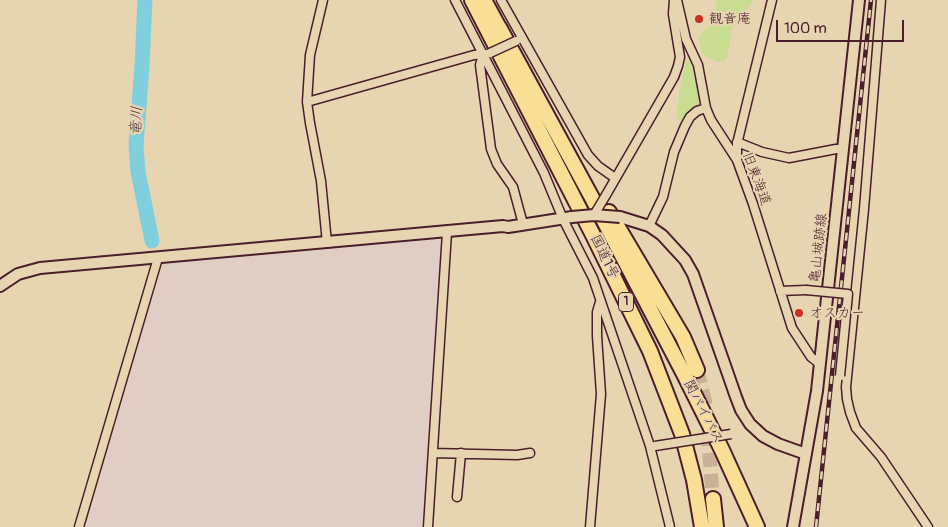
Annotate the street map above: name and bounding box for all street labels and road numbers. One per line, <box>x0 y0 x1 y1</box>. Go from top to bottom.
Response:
street label: 旧東海道 <box>738 150 774 208</box>
street label: 亀山城跡線 <box>807 212 831 284</box>
street label: 国道1号 <box>586 232 622 282</box>
road number: 1 <box>618 292 634 312</box>
street label: 関バイパス <box>680 377 726 447</box>

